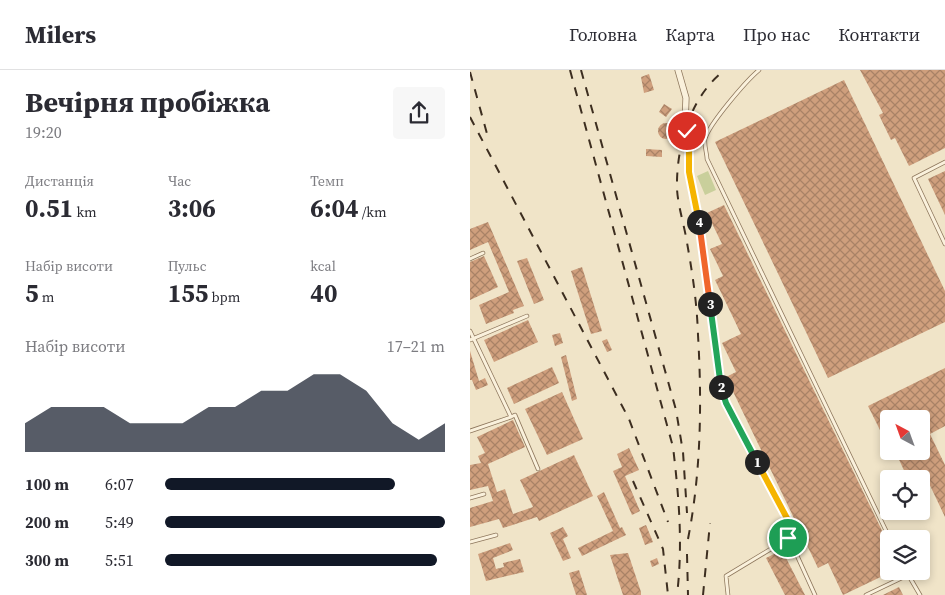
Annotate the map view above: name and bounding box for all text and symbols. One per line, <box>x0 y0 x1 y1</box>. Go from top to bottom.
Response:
text: Milers <box>25 18 96 51</box>
text: Головна <box>569 22 637 47</box>
text: Карта <box>665 22 715 47</box>
text: Про нас <box>743 22 810 47</box>
text: Контакти <box>838 22 920 47</box>
text: Вечірня пробіжка <box>25 83 270 121</box>
button: share <box>393 87 445 139</box>
pin <box>666 110 708 152</box>
icon: check <box>673 117 701 145</box>
text: 19:20 <box>25 121 62 143</box>
text: Дистанція <box>25 171 94 191</box>
text: Час <box>168 171 191 191</box>
text: Темп <box>310 171 344 191</box>
text: 0.51 <box>25 191 73 225</box>
text: 3:06 <box>168 191 216 225</box>
text: 6:04 <box>310 191 358 225</box>
text: km <box>73 202 97 222</box>
text: /km <box>358 202 387 222</box>
pin: 4 <box>686 210 712 234</box>
text: 4 <box>696 212 703 232</box>
text: Набір висоти <box>25 256 113 276</box>
text: Пульс <box>168 256 207 276</box>
text: kcal <box>310 256 336 276</box>
text: 5 <box>25 276 39 310</box>
text: 155 <box>168 276 208 310</box>
text: 40 <box>310 276 337 310</box>
text: m <box>39 287 54 307</box>
text: bpm <box>208 287 240 307</box>
pin: 3 <box>698 292 722 316</box>
text: 3 <box>707 294 714 314</box>
text: Набір висоти <box>25 335 126 357</box>
text: 17–21 m <box>387 335 445 357</box>
pin: 2 <box>708 374 734 400</box>
text: 2 <box>718 377 725 397</box>
north arrow <box>880 410 930 460</box>
map controls <box>880 410 930 580</box>
pin: 1 <box>744 450 770 474</box>
text: 1 <box>754 452 761 472</box>
button: locate <box>880 470 930 520</box>
text: 100 m <box>25 473 69 495</box>
text: 6:07 <box>105 473 134 495</box>
text: 200 m <box>25 511 69 533</box>
text: 5:49 <box>105 511 134 533</box>
pin <box>767 517 809 559</box>
icon: arrive <box>774 524 802 552</box>
button: layers <box>880 530 930 580</box>
text: 300 m <box>25 549 69 571</box>
text: 5:51 <box>105 549 134 571</box>

